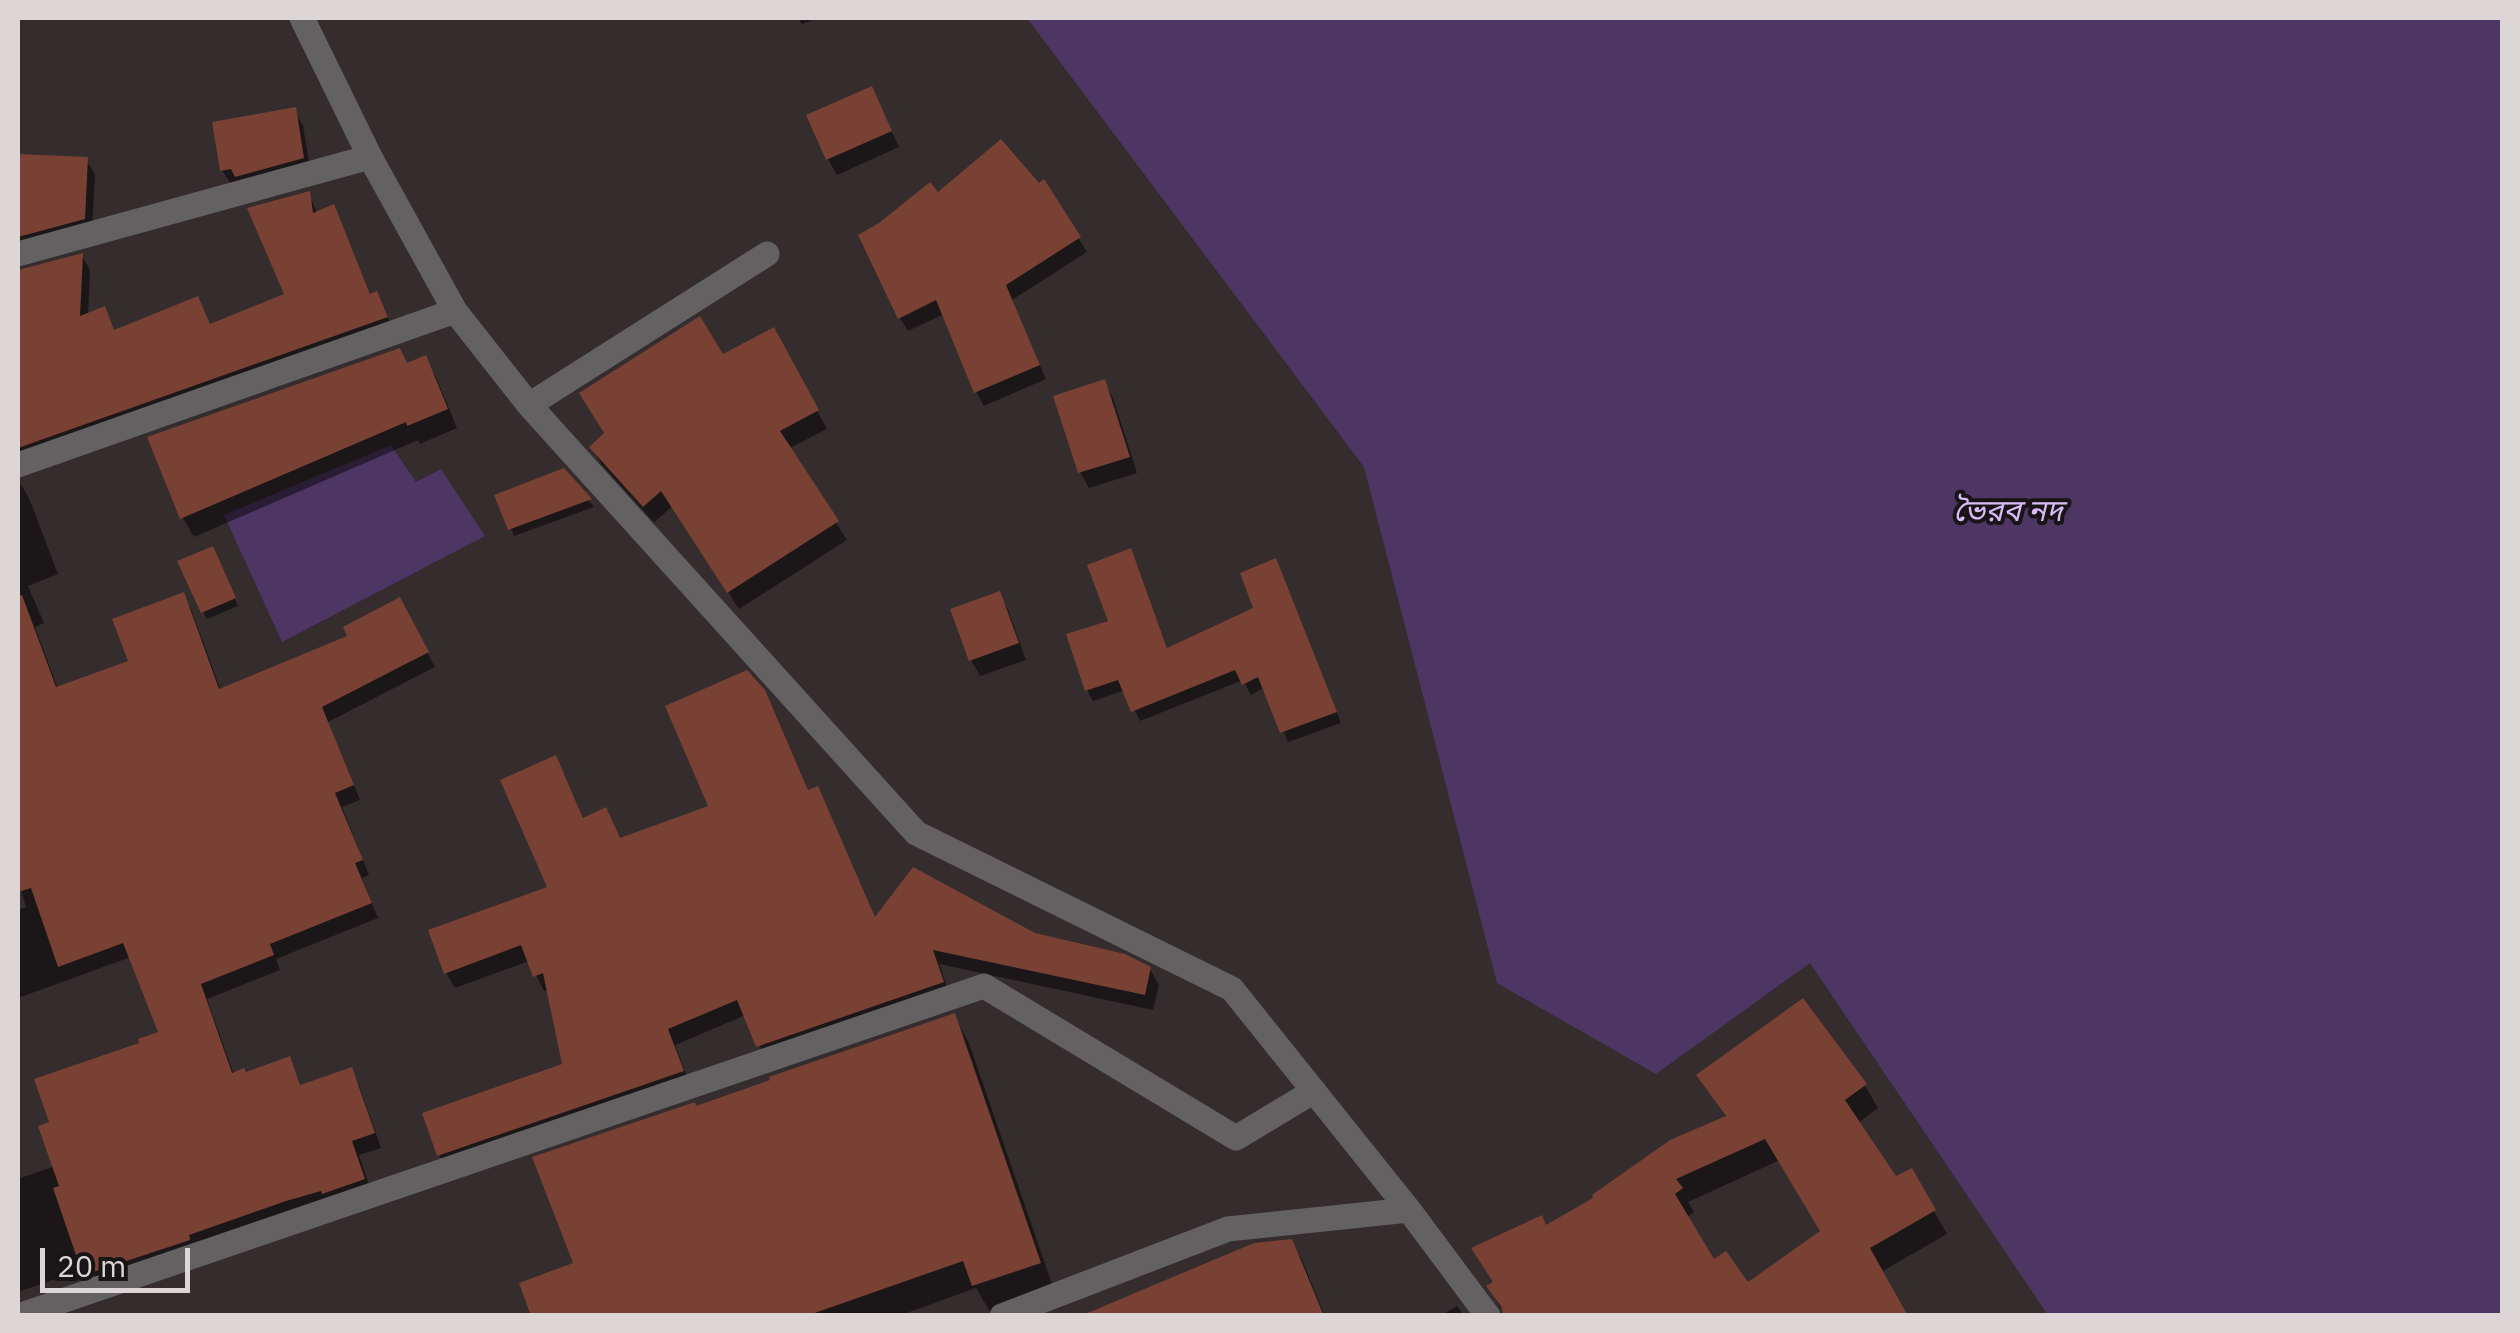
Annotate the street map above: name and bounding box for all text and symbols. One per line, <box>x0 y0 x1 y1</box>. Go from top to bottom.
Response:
water label: ভৈরব নদ <box>1953 494 2063 530</box>
scale bar <box>45 1228 195 1290</box>
text: 20 m <box>57 1246 126 1285</box>

